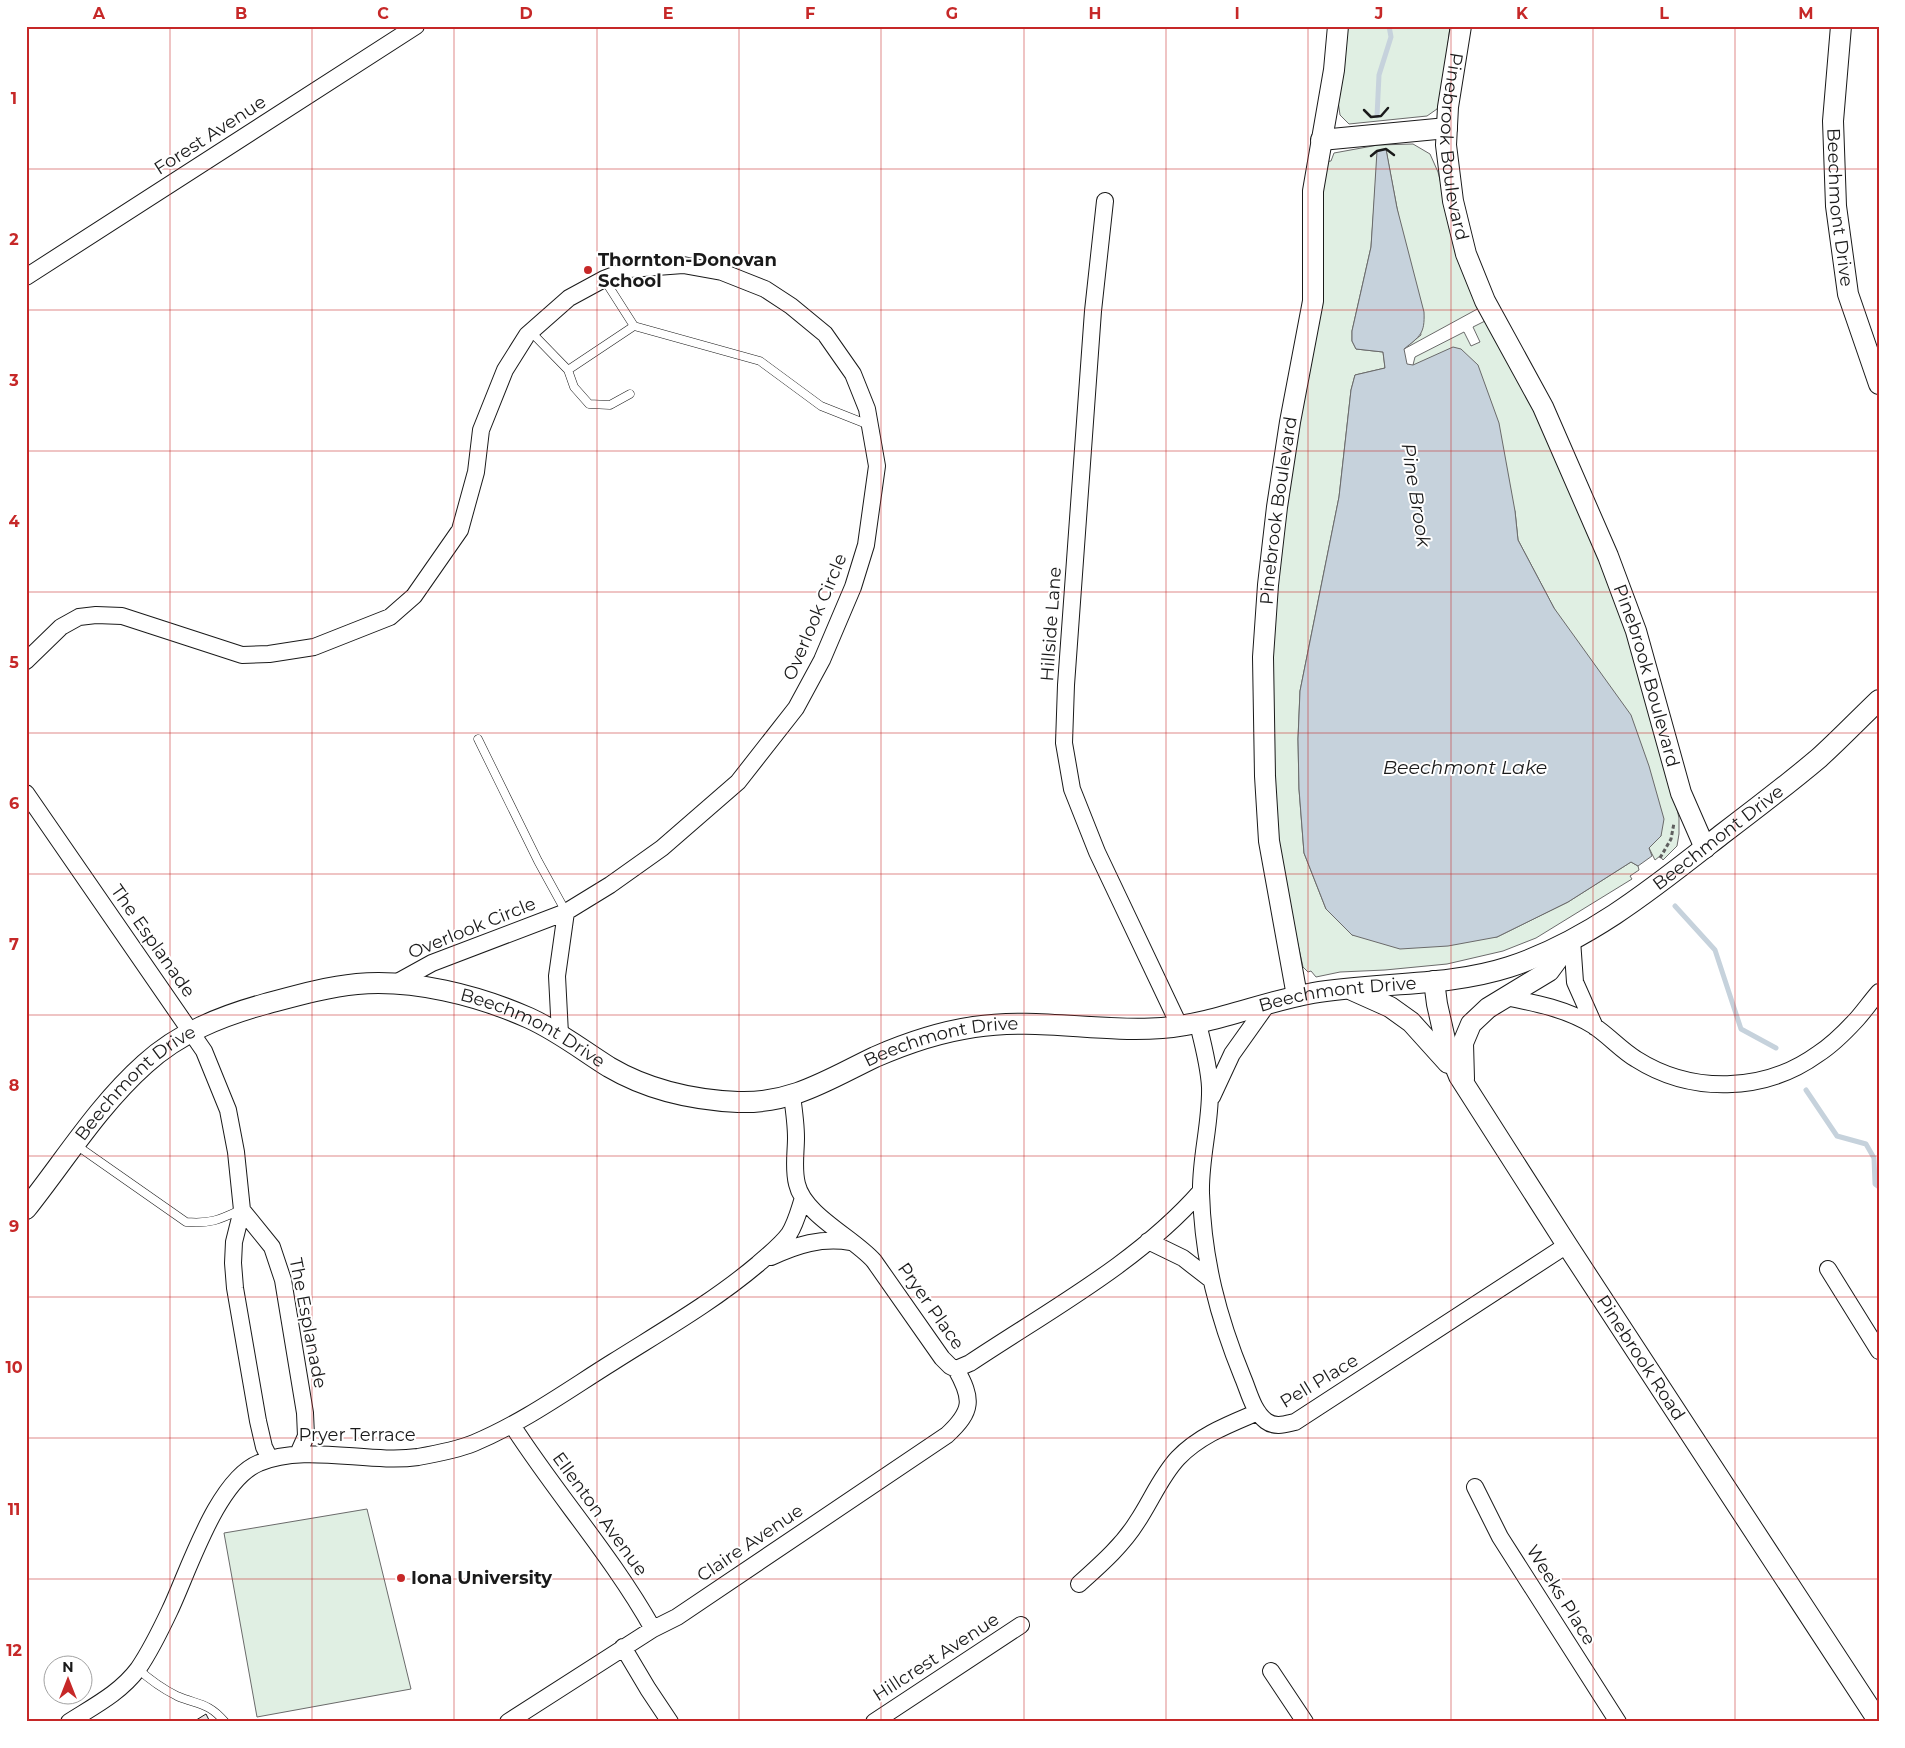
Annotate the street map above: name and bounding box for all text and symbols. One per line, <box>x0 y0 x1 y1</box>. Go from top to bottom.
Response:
text: A <box>92 4 106 23</box>
text: B <box>235 4 247 23</box>
text: C <box>377 4 389 23</box>
text: D <box>519 4 533 23</box>
text: E <box>663 4 673 23</box>
text: F <box>805 4 815 23</box>
text: G <box>946 4 958 23</box>
text: H <box>1089 4 1101 23</box>
text: I <box>1234 4 1240 23</box>
text: J <box>1374 4 1383 23</box>
text: K <box>1516 4 1529 23</box>
text: L <box>1659 4 1669 23</box>
text: M <box>1798 4 1814 23</box>
street label: Pinebrook Boulevard <box>1435 51 1473 243</box>
text: 1 <box>11 89 17 108</box>
street label: Forest Avenue <box>150 91 270 179</box>
street label: Beechmont Drive <box>1822 128 1858 288</box>
text: 2 <box>9 230 19 249</box>
place label: Thornton-Donovan School <box>598 249 777 292</box>
marker: Thornton-Donovan School <box>582 264 594 276</box>
text: 3 <box>8 371 19 390</box>
street label: Pinebrook Boulevard <box>1256 415 1302 605</box>
water label: Pine Brook <box>1396 441 1436 549</box>
text: 4 <box>8 512 20 531</box>
street label: Overlook Circle <box>778 550 852 684</box>
street label: Hillside Lane <box>1036 566 1066 682</box>
street label: Pinebrook Boulevard <box>1608 581 1684 770</box>
text: 5 <box>9 653 19 672</box>
water label: Beechmont Lake <box>1383 756 1547 779</box>
street label: Beechmont Drive <box>1648 780 1788 895</box>
text: 6 <box>9 794 19 813</box>
street label: The Esplanade <box>106 880 200 1002</box>
street label: Overlook Circle <box>405 892 539 964</box>
text: 7 <box>9 935 19 954</box>
street label: Beechmont Drive <box>1256 972 1417 1017</box>
street label: Beechmont Drive <box>458 984 609 1072</box>
street label: Beechmont Drive <box>860 1013 1019 1072</box>
street label: Beechmont Drive <box>70 1021 199 1145</box>
text: 8 <box>9 1076 19 1095</box>
text: 9 <box>9 1217 19 1236</box>
street label: The Esplanade <box>285 1256 331 1390</box>
street label: Pryer Place <box>893 1258 969 1354</box>
street label: Pinebrook Road <box>1592 1291 1690 1425</box>
street label: Pell Place <box>1276 1349 1362 1413</box>
text: 10 <box>5 1358 23 1377</box>
street label: Pryer Terrace <box>298 1424 416 1446</box>
street label: Ellenton Avenue <box>548 1448 652 1580</box>
street label: Claire Avenue <box>693 1499 807 1587</box>
text: 11 <box>8 1500 20 1519</box>
street label: Weeks Place <box>1521 1541 1601 1649</box>
place label: Iona University <box>411 1567 552 1589</box>
marker: Iona University <box>395 1572 407 1584</box>
street label: Hillcrest Avenue <box>869 1608 1003 1706</box>
text: 12 <box>6 1641 22 1660</box>
north arrow <box>42 1656 92 1706</box>
text: N <box>62 1658 74 1676</box>

